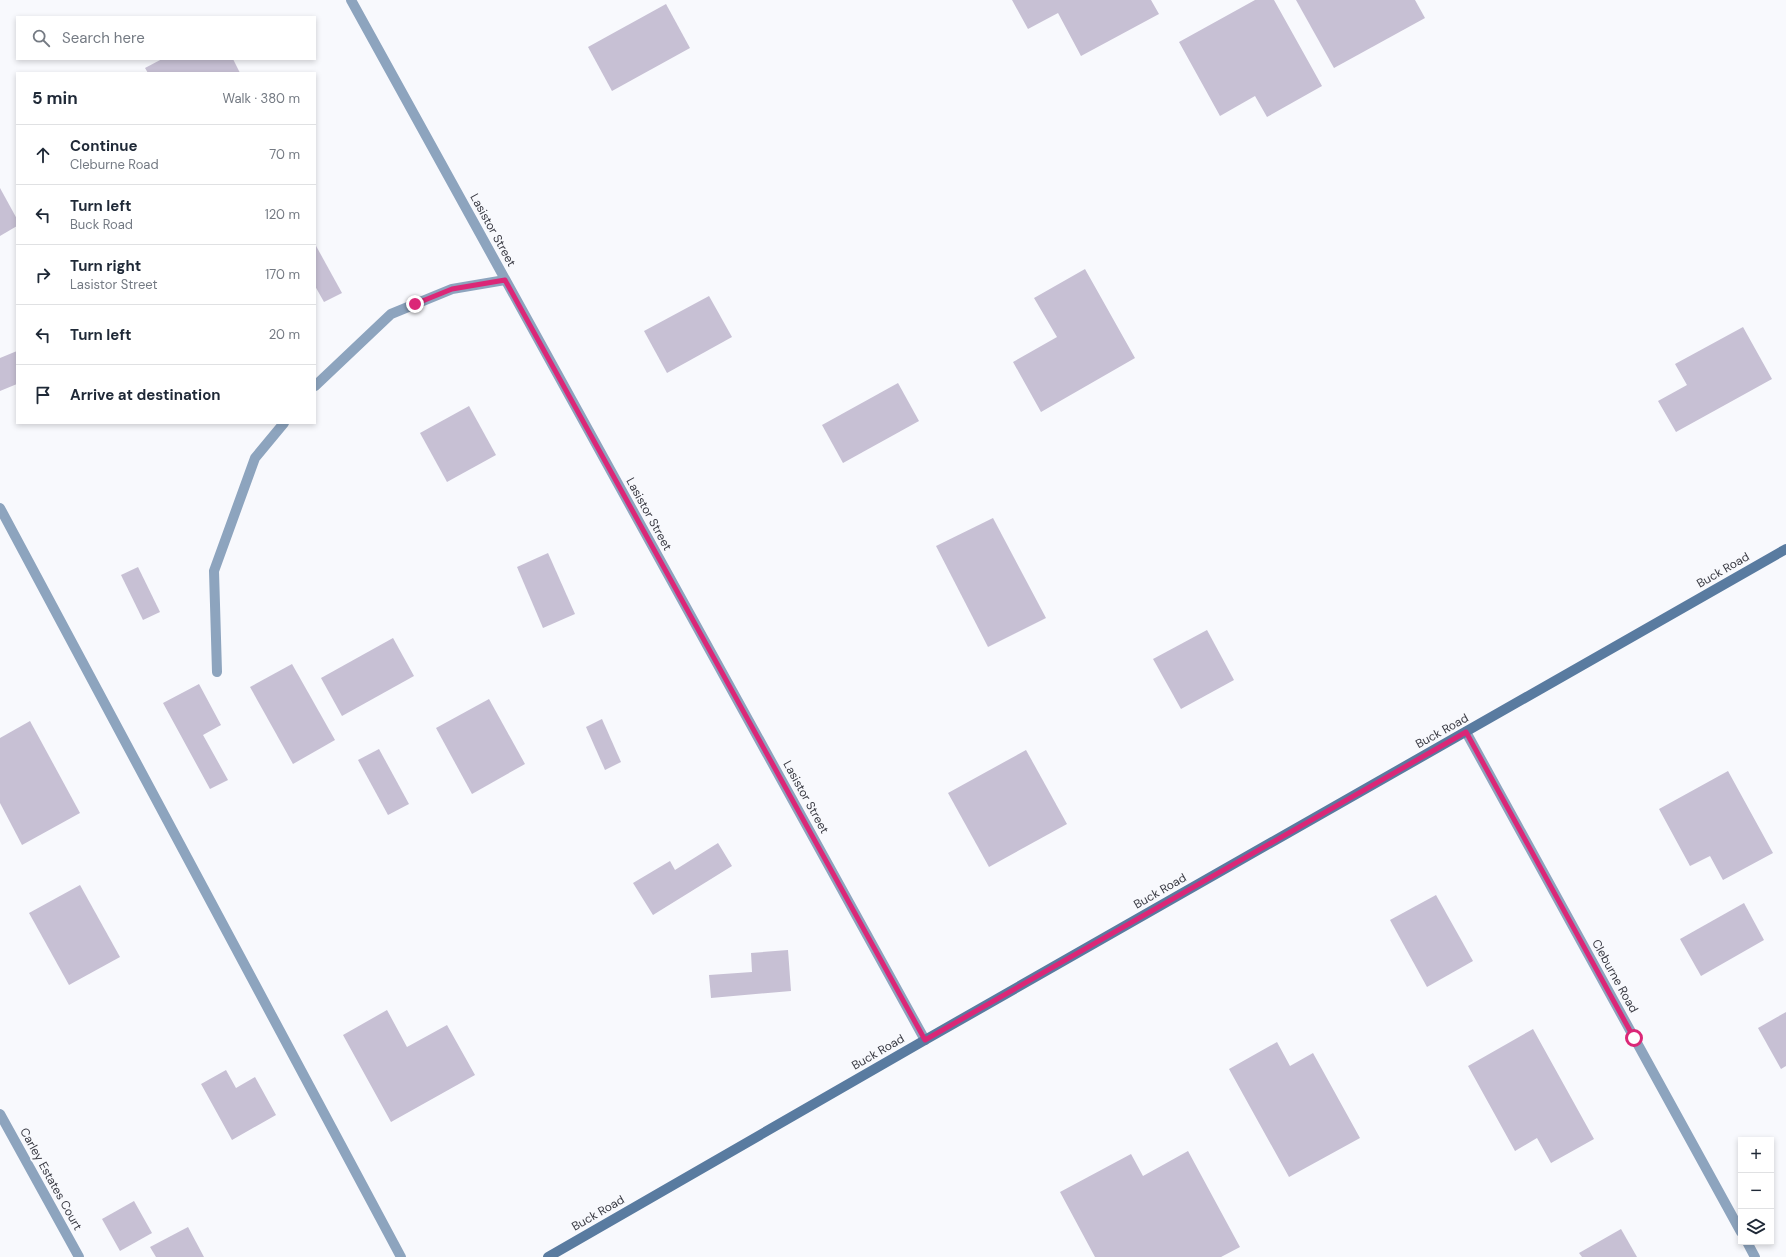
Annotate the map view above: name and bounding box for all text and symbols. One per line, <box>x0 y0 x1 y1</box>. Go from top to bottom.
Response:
search box <box>16 16 316 60</box>
icon: search <box>30 27 52 49</box>
text: Search here <box>62 28 145 48</box>
text: 5 min <box>32 87 78 109</box>
text: Walk · 380 m <box>223 90 300 107</box>
text: Continue <box>70 136 138 156</box>
icon: ahead <box>32 144 54 166</box>
text: 70 m <box>269 146 300 163</box>
text: Cleburne Road <box>70 156 159 173</box>
street label: Lasistor Street <box>466 191 520 269</box>
text: Turn left <box>70 196 131 216</box>
icon: left <box>32 204 54 226</box>
text: 120 m <box>265 206 300 223</box>
text: Buck Road <box>70 216 133 233</box>
text: Turn right <box>70 256 141 276</box>
icon: right <box>32 264 54 286</box>
text: 170 m <box>265 266 300 283</box>
text: Lasistor Street <box>70 276 158 293</box>
route end <box>406 295 424 313</box>
icon: left <box>32 324 54 346</box>
text: Turn left <box>70 325 131 345</box>
text: 20 m <box>269 326 300 343</box>
icon: arrive <box>32 384 54 406</box>
text: Arrive at destination <box>70 385 221 405</box>
street label: Lasistor Street <box>622 475 676 553</box>
street label: Buck Road <box>1694 549 1752 591</box>
street label: Buck Road <box>1413 710 1471 752</box>
street label: Lasistor Street <box>779 758 833 836</box>
street label: Buck Road <box>1131 870 1189 912</box>
street label: Cleburne Road <box>1588 936 1642 1016</box>
route start <box>1625 1029 1643 1047</box>
street label: Buck Road <box>849 1031 907 1073</box>
street label: Carley Estates Court <box>16 1125 86 1233</box>
map controls <box>1738 1137 1774 1245</box>
button: + <box>1738 1137 1774 1173</box>
button: − <box>1738 1173 1774 1209</box>
street label: Buck Road <box>569 1192 627 1234</box>
button: layers <box>1738 1209 1774 1245</box>

